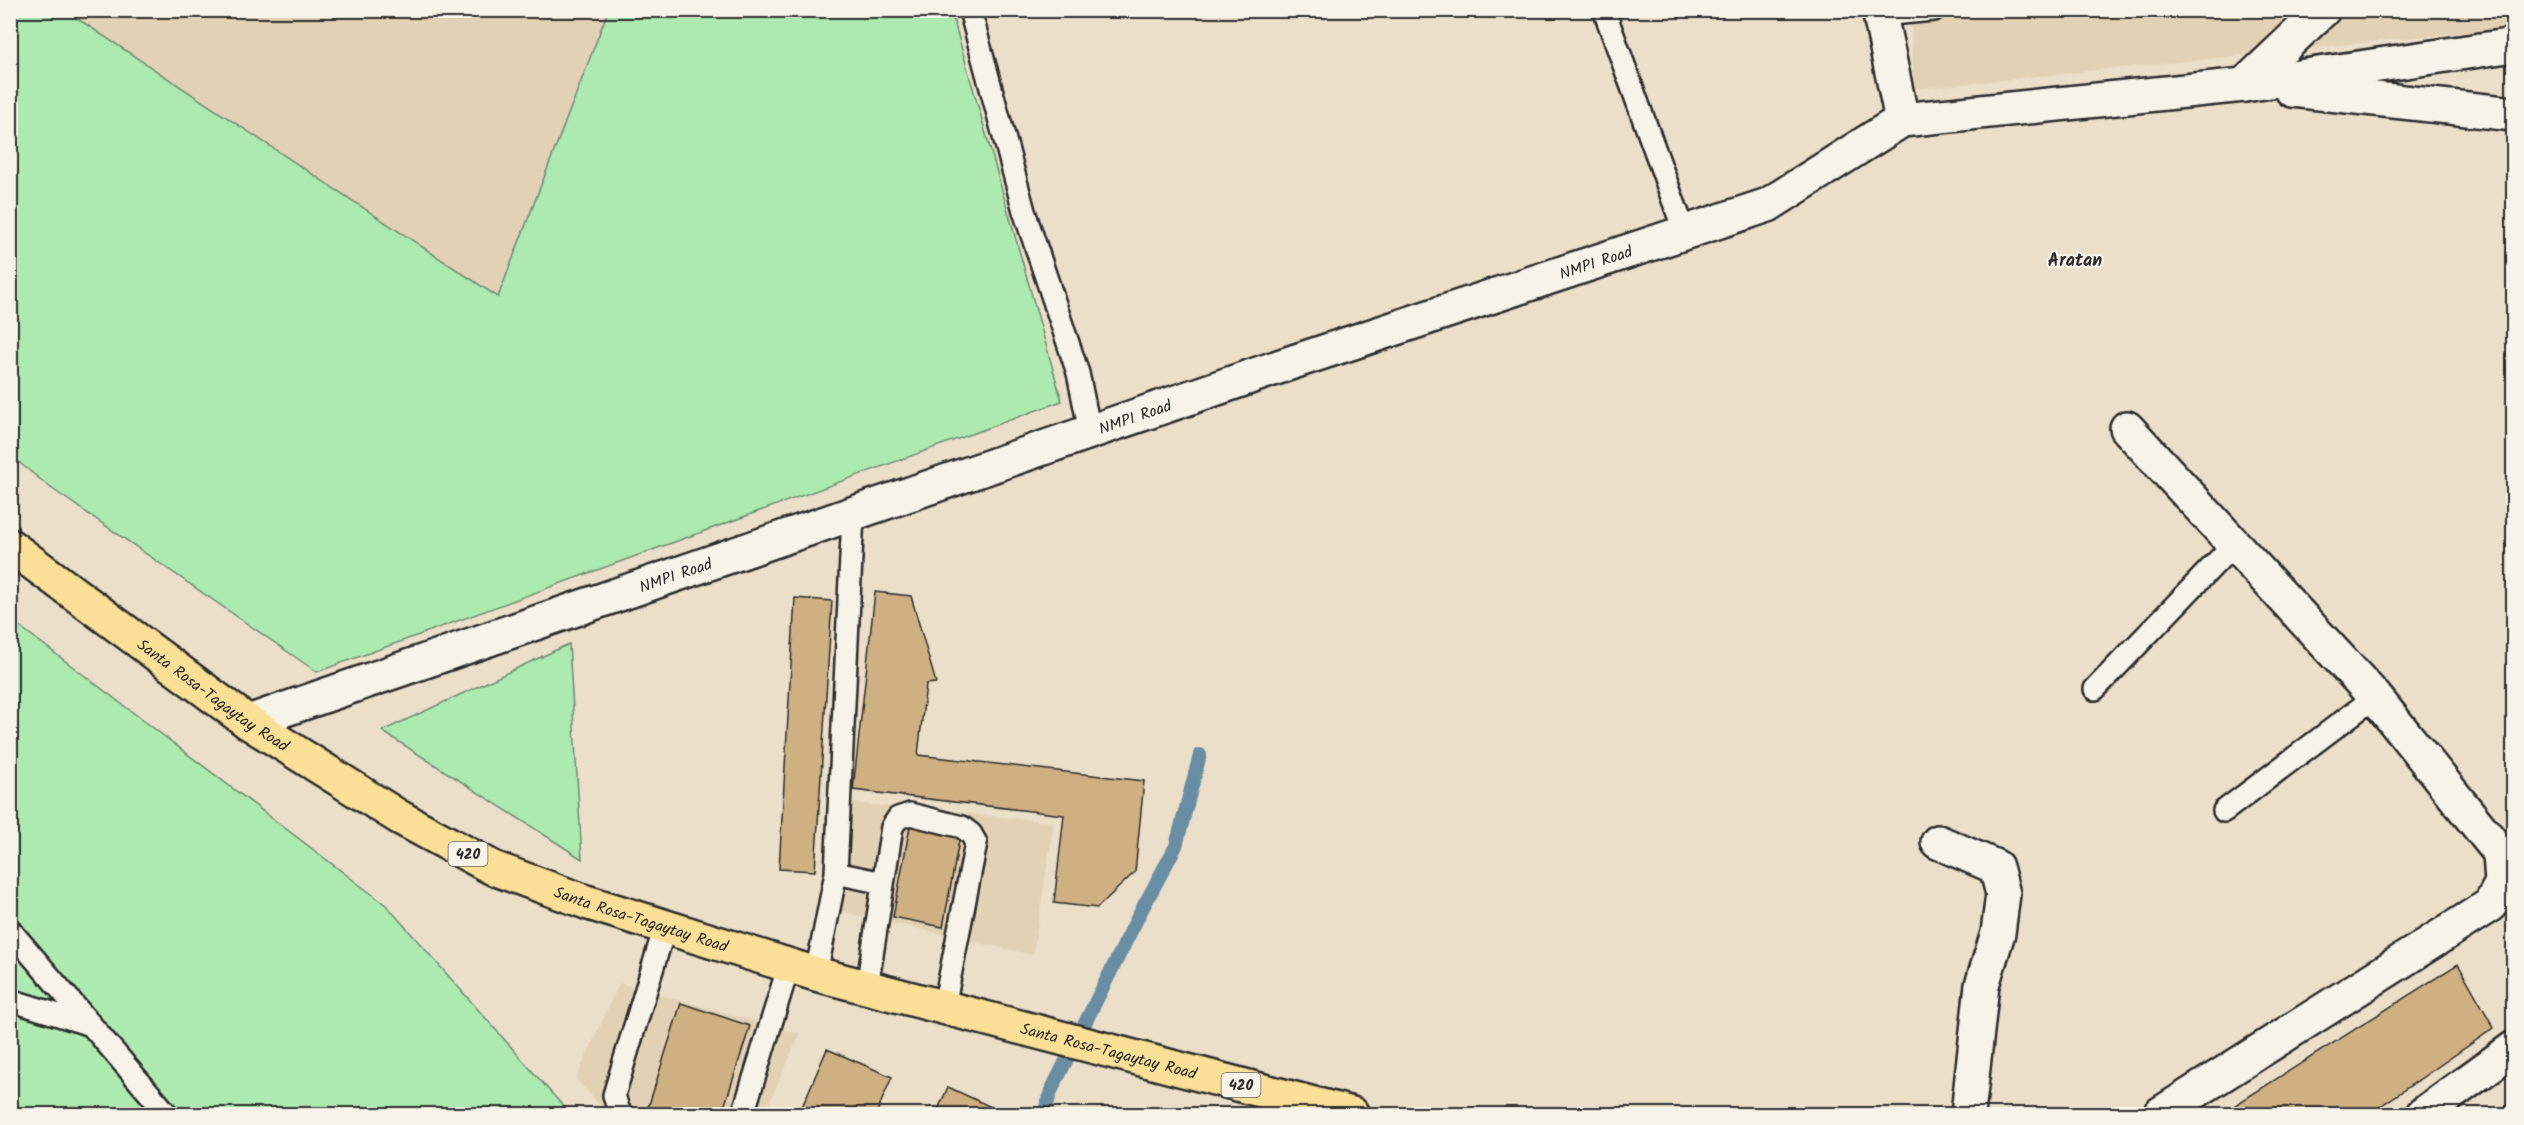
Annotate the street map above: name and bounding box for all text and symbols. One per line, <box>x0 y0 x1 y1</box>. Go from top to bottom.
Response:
street label: NMPI Road <box>1556 239 1637 287</box>
district label: Aratan <box>2048 247 2102 276</box>
street label: NMPI Road <box>1095 393 1176 442</box>
street label: NMPI Road <box>636 552 717 600</box>
street label: Santa Rosa-Tagaytay Road <box>131 633 294 759</box>
road number: 420 <box>448 842 488 866</box>
street label: Santa Rosa-Tagaytay Road <box>550 880 732 960</box>
street label: Santa Rosa-Tagaytay Road <box>1017 1017 1200 1087</box>
road number: 420 <box>1222 1073 1260 1097</box>

